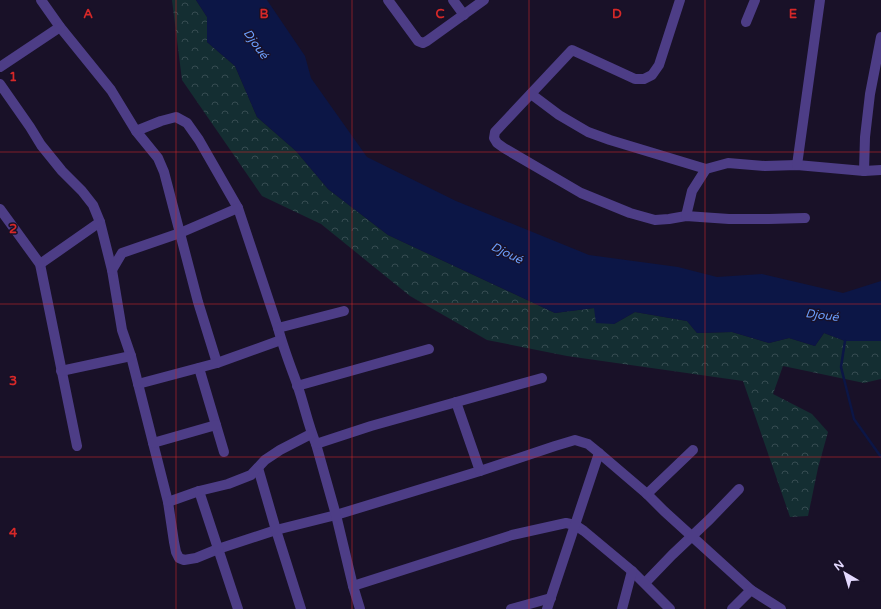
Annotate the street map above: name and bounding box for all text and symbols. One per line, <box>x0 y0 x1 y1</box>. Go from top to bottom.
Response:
text: A <box>83 6 93 22</box>
text: B <box>259 6 269 22</box>
text: C <box>435 6 445 22</box>
text: D <box>612 6 622 22</box>
text: E <box>789 6 797 22</box>
water label: Djoué <box>241 26 272 63</box>
text: 1 <box>9 69 17 85</box>
text: 2 <box>9 221 17 237</box>
water label: Djoué <box>489 239 526 267</box>
water label: Djoué <box>805 306 841 324</box>
text: 3 <box>9 373 17 389</box>
text: 4 <box>9 525 18 541</box>
north arrow <box>825 553 865 593</box>
text: N <box>832 558 847 573</box>

